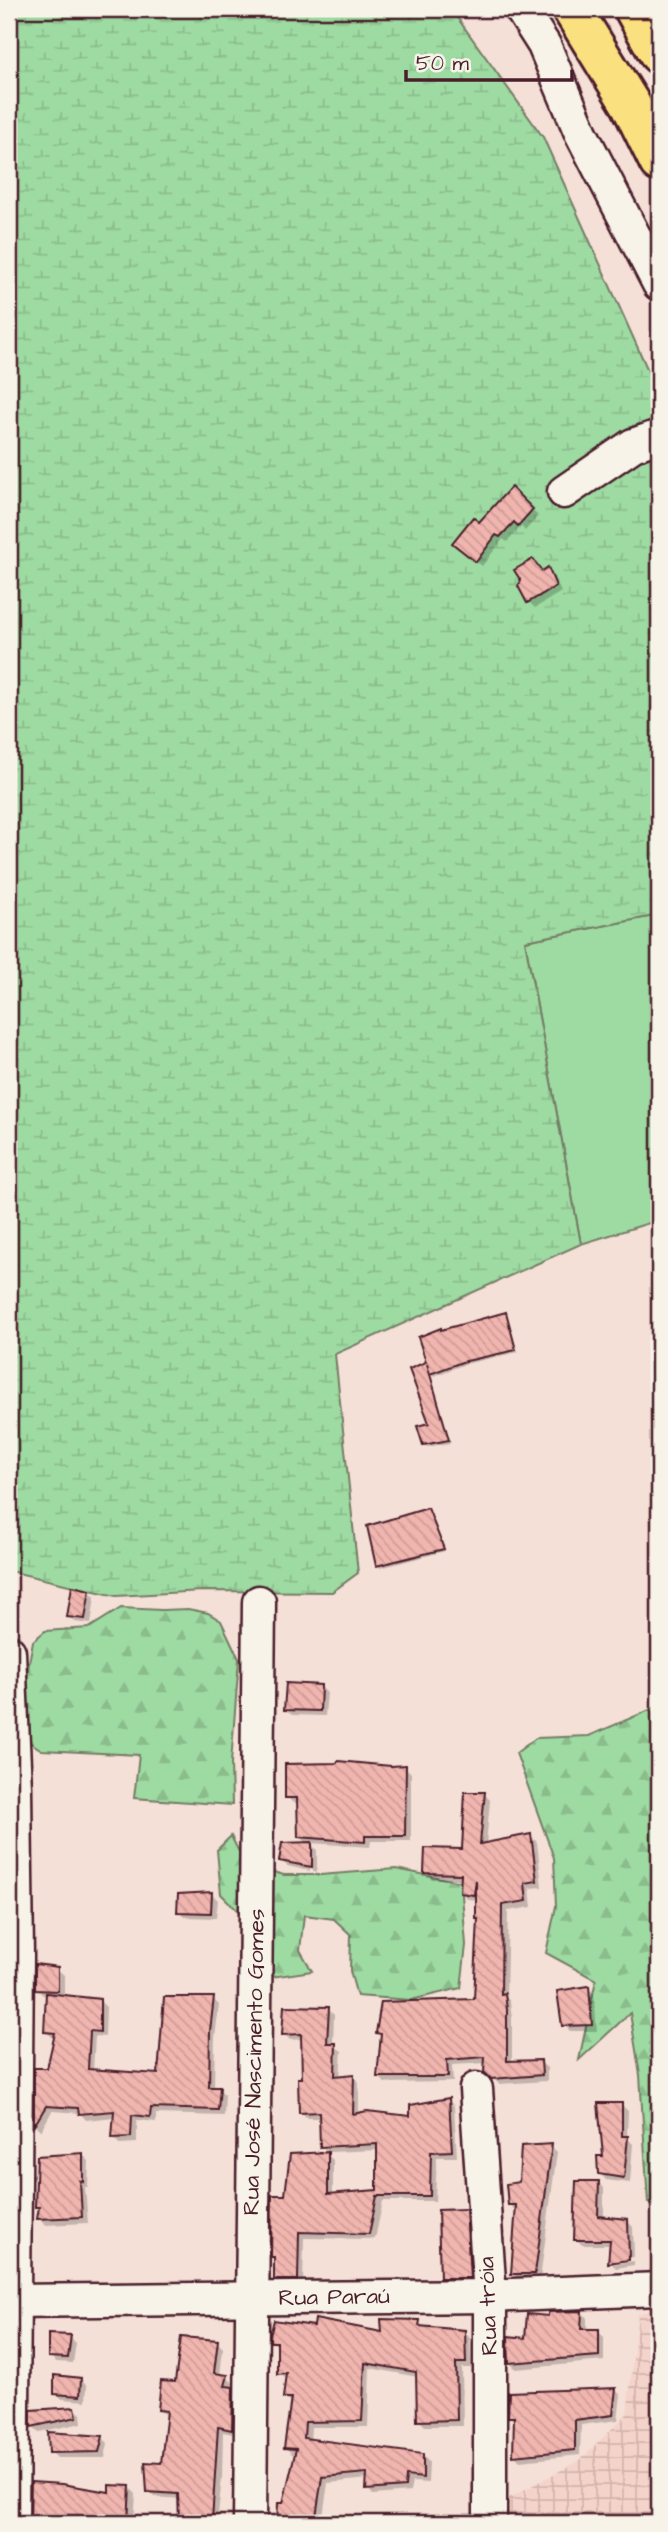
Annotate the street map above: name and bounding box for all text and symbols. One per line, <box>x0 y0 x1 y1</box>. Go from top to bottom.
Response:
scale bar <box>406 38 572 82</box>
text: 50 m <box>416 49 470 78</box>
street label: Rua José Nascimento Gomes <box>235 1908 273 2216</box>
street label: Rua tróia <box>470 2256 506 2356</box>
street label: Rua Paraú <box>278 2280 390 2314</box>

